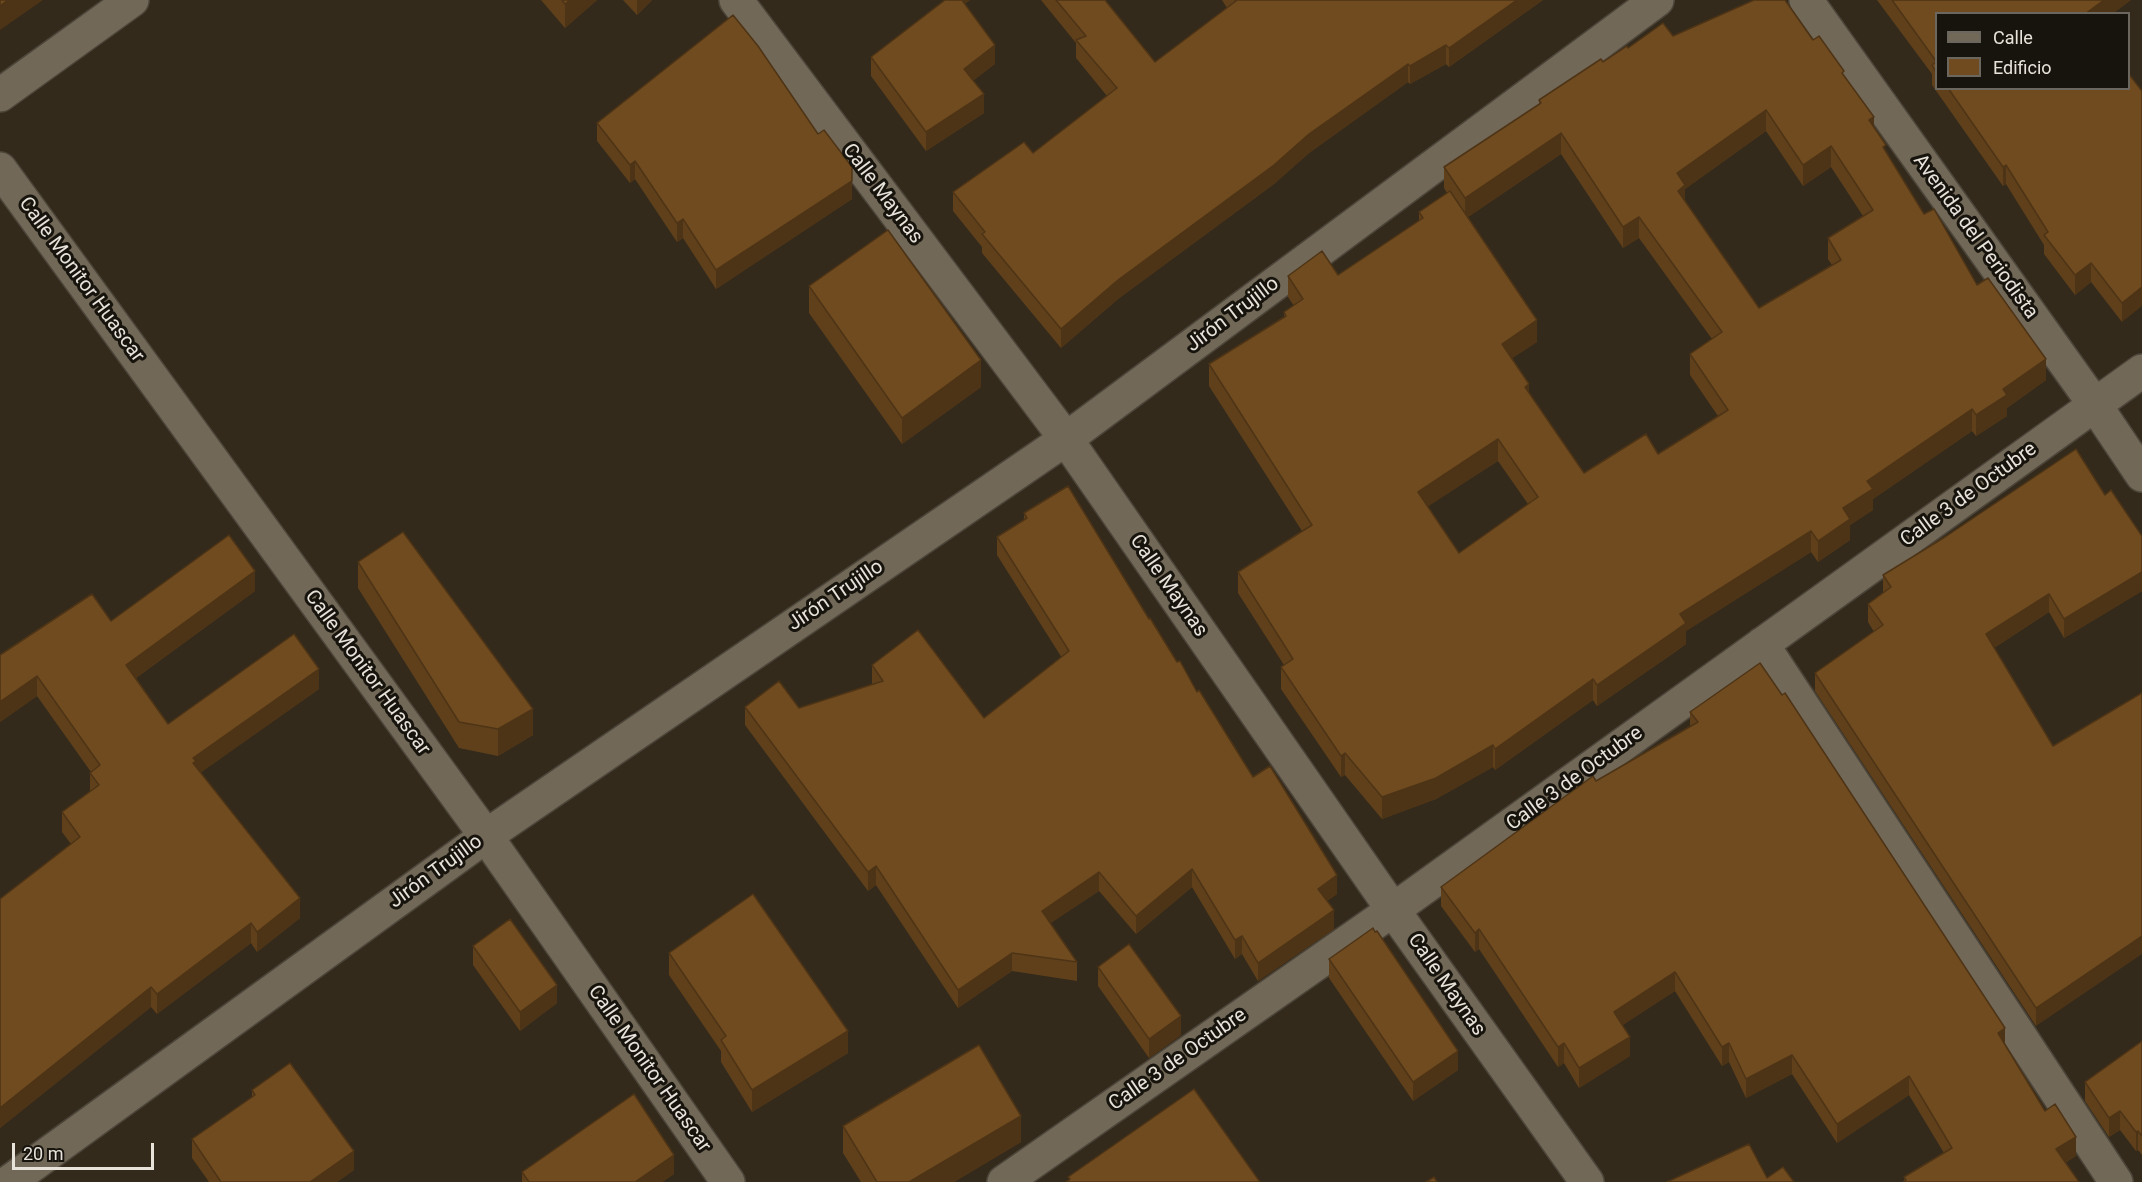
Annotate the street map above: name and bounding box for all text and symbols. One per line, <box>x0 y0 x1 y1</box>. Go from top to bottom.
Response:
legend <box>1935 12 2130 90</box>
text: Calle <box>1993 27 2033 48</box>
text: Edificio <box>1993 57 2052 78</box>
street label: Calle Maynas <box>837 139 927 249</box>
street label: Avenida del Periodista <box>1907 150 2043 324</box>
street label: Calle Monitor Huascar <box>13 193 149 367</box>
street label: Jirón Trujillo <box>1182 272 1284 358</box>
street label: Calle 3 de Octubre <box>1896 438 2042 552</box>
street label: Calle Maynas <box>1124 530 1212 642</box>
street label: Jirón Trujillo <box>784 555 888 637</box>
street label: Calle Monitor Huascar <box>299 586 435 760</box>
street label: Calle 3 de Octubre <box>1502 722 1648 836</box>
street label: Jirón Trujillo <box>385 830 487 914</box>
street label: Calle Maynas <box>1402 929 1490 1041</box>
street label: Calle Monitor Huascar <box>582 981 716 1157</box>
street label: Calle 3 de Octubre <box>1105 1004 1251 1116</box>
scale bar <box>15 1131 158 1169</box>
text: 20 m <box>23 1143 63 1164</box>

